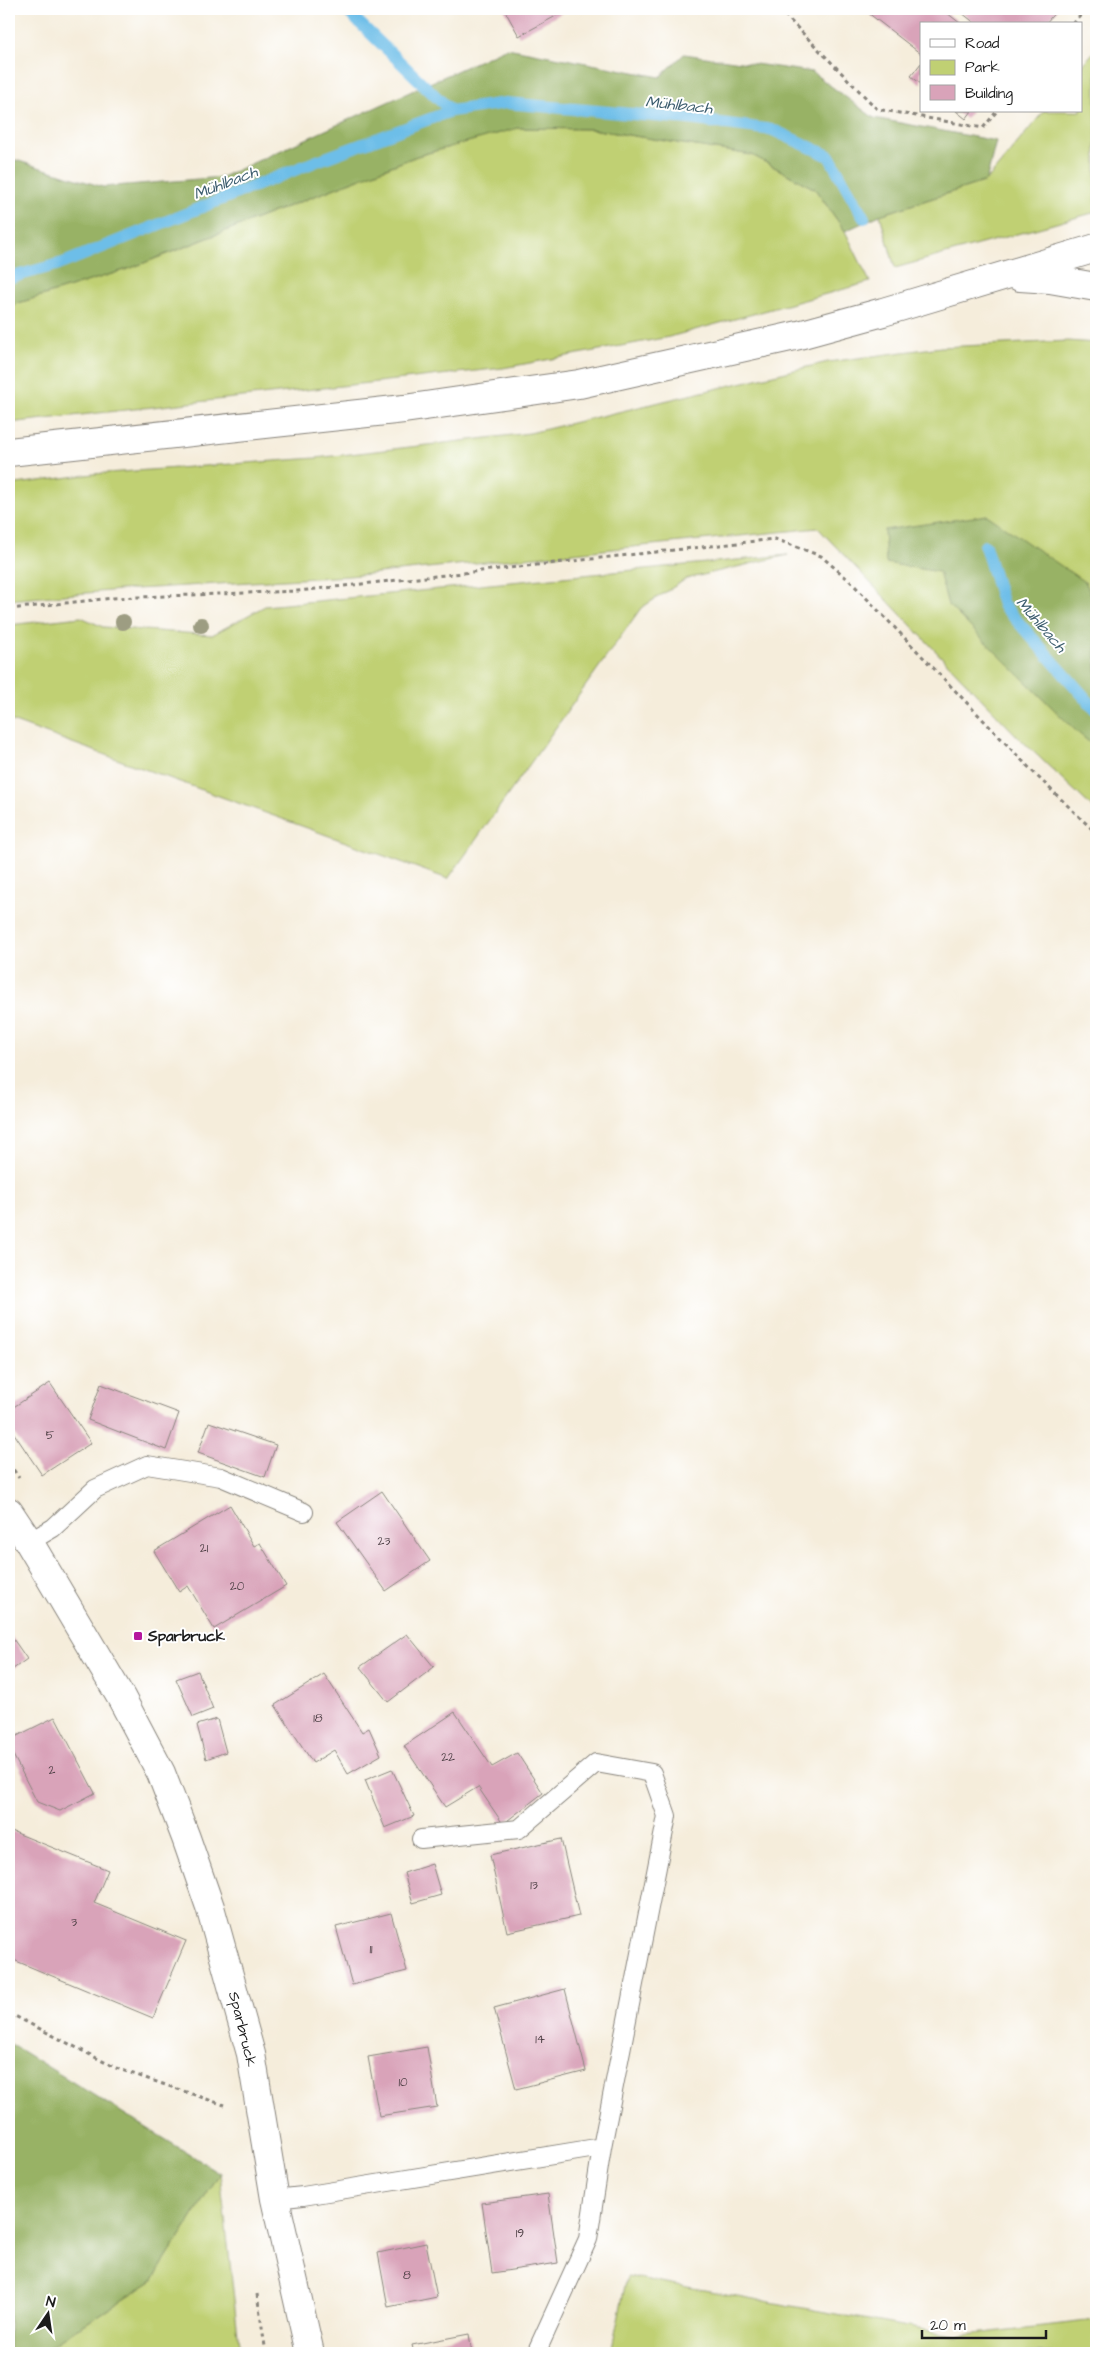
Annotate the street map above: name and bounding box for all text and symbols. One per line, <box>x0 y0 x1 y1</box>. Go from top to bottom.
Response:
legend <box>920 22 1082 112</box>
text: Road <box>965 33 1000 54</box>
text: Park <box>965 57 1000 78</box>
text: Building <box>965 83 1013 105</box>
water label: Mühlbach <box>644 91 714 120</box>
water label: Mühlbach <box>190 160 262 205</box>
water label: Mühlbach <box>1011 592 1072 658</box>
house number: 5 <box>46 1427 55 1444</box>
house number: 23 <box>378 1533 390 1550</box>
house number: 21 <box>200 1540 209 1557</box>
house number: 20 <box>230 1578 245 1595</box>
place label: Sparbruck <box>147 1626 226 1647</box>
marker: Sparbruck <box>132 1630 144 1642</box>
house number: 18 <box>313 1710 323 1727</box>
house number: 22 <box>441 1749 455 1766</box>
house number: 2 <box>49 1762 56 1779</box>
house number: 13 <box>530 1877 538 1894</box>
house number: 3 <box>71 1914 77 1931</box>
house number: 11 <box>369 1941 373 1958</box>
street label: Sparbruck <box>223 1989 262 2069</box>
house number: 14 <box>535 2031 545 2048</box>
house number: 10 <box>398 2074 408 2091</box>
house number: 19 <box>516 2225 524 2242</box>
house number: 8 <box>403 2267 411 2284</box>
north arrow <box>22 2290 72 2340</box>
text: N <box>44 2292 57 2313</box>
scale bar <box>922 2307 1046 2339</box>
text: 20 m <box>930 2315 966 2336</box>

